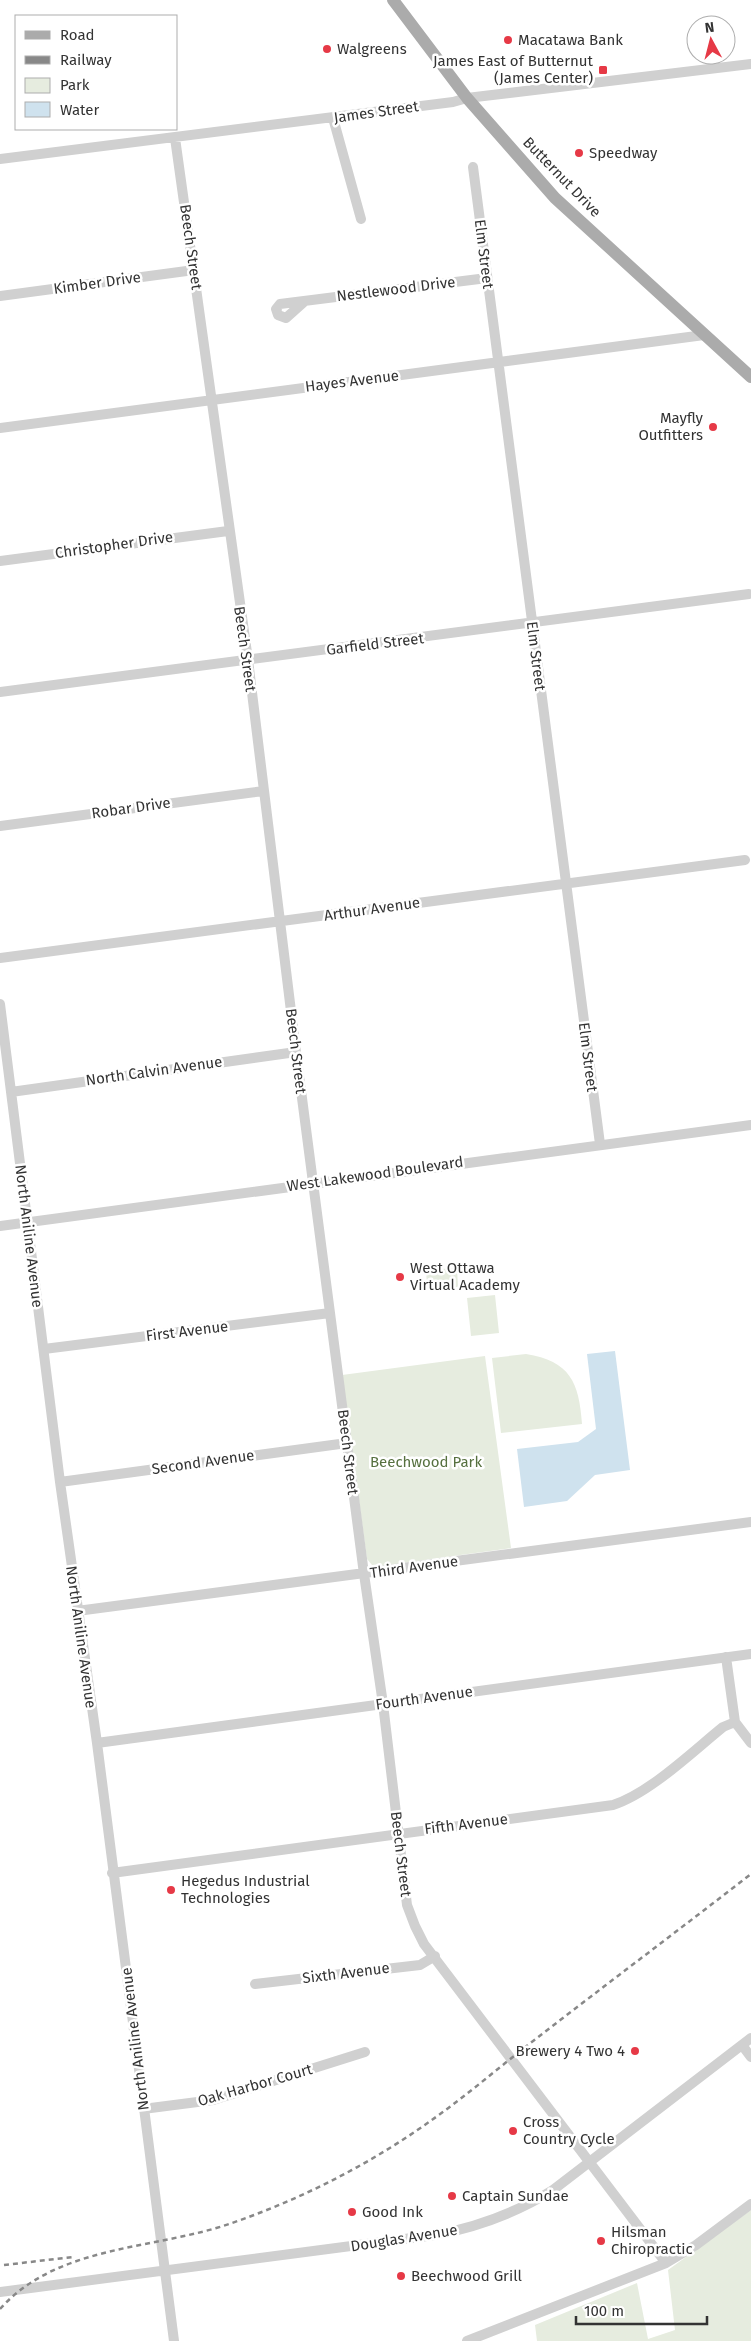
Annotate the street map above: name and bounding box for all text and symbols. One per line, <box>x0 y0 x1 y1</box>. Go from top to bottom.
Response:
legend <box>15 15 178 130</box>
north arrow <box>686 15 736 65</box>
text: N <box>704 19 715 37</box>
text: Road <box>60 26 95 44</box>
place label: Macatawa Bank <box>518 31 623 49</box>
marker: Macatawa Bank <box>502 34 514 46</box>
place label: Walgreens <box>337 40 407 58</box>
marker: Walgreens <box>321 43 333 55</box>
text: Railway <box>60 51 112 69</box>
place label: James East of Butternut (James Center) <box>433 52 594 87</box>
marker: James East of Butternut (James Center) <box>597 64 609 76</box>
text: Park <box>60 76 90 94</box>
street label: James Street <box>332 97 420 127</box>
text: Water <box>60 101 99 119</box>
street label: Butternut Drive <box>519 133 605 221</box>
place label: Speedway <box>589 144 658 162</box>
marker: Speedway <box>573 147 585 159</box>
street label: Beech Street <box>176 203 206 291</box>
street label: Elm Street <box>471 218 497 290</box>
street label: Kimber Drive <box>52 268 142 298</box>
street label: Nestlewood Drive <box>336 273 456 305</box>
street label: Hayes Avenue <box>304 366 400 396</box>
place label: Mayfly Outfitters <box>638 409 704 444</box>
marker: Mayfly Outfitters <box>707 421 719 433</box>
street label: Christopher Drive <box>54 528 174 562</box>
street label: Beech Street <box>230 605 260 693</box>
street label: Elm Street <box>523 620 549 692</box>
street label: Garfield Street <box>325 629 425 659</box>
street label: Robar Drive <box>90 794 172 822</box>
street label: Arthur Avenue <box>323 893 421 925</box>
street label: Beech Street <box>282 1007 310 1095</box>
street label: Elm Street <box>575 1021 601 1093</box>
street label: North Calvin Avenue <box>85 1053 223 1089</box>
street label: West Lakewood Boulevard <box>286 1153 464 1195</box>
street label: North Aniline Avenue <box>11 1163 47 1309</box>
place label: West Ottawa Virtual Academy <box>410 1259 521 1294</box>
marker: West Ottawa Virtual Academy <box>394 1271 406 1283</box>
street label: First Avenue <box>145 1317 229 1345</box>
street label: Beech Street <box>334 1408 362 1496</box>
street label: Second Avenue <box>150 1446 256 1478</box>
park label: Beechwood Park <box>370 1453 482 1471</box>
street label: Third Avenue <box>369 1552 459 1582</box>
street label: North Aniline Avenue <box>62 1564 100 1710</box>
street label: Fourth Avenue <box>374 1682 474 1714</box>
street label: Beech Street <box>387 1810 415 1898</box>
street label: Fifth Avenue <box>423 1810 509 1838</box>
place label: Hegedus Industrial Technologies <box>181 1872 310 1907</box>
marker: Hegedus Industrial Technologies <box>165 1884 177 1896</box>
street label: Sixth Avenue <box>301 1959 391 1987</box>
street label: North Aniline Avenue <box>117 1966 153 2112</box>
place label: Brewery 4 Two 4 <box>516 2042 625 2060</box>
marker: Brewery 4 Two 4 <box>629 2045 641 2057</box>
street label: Oak Harbor Court <box>196 2060 315 2110</box>
place label: Cross Country Cycle <box>523 2113 615 2148</box>
marker: Cross Country Cycle <box>507 2125 519 2137</box>
place label: Captain Sundae <box>462 2187 569 2205</box>
marker: Captain Sundae <box>446 2190 458 2202</box>
place label: Good Ink <box>362 2203 423 2221</box>
marker: Good Ink <box>346 2206 358 2218</box>
street label: Douglas Avenue <box>349 2221 459 2255</box>
place label: Hilsman Chiropractic <box>611 2223 693 2258</box>
marker: Hilsman Chiropractic <box>595 2235 607 2247</box>
place label: Beechwood Grill <box>411 2267 523 2285</box>
marker: Beechwood Grill <box>395 2270 407 2282</box>
scale bar <box>576 2294 707 2326</box>
text: 100 m <box>584 2302 624 2320</box>

